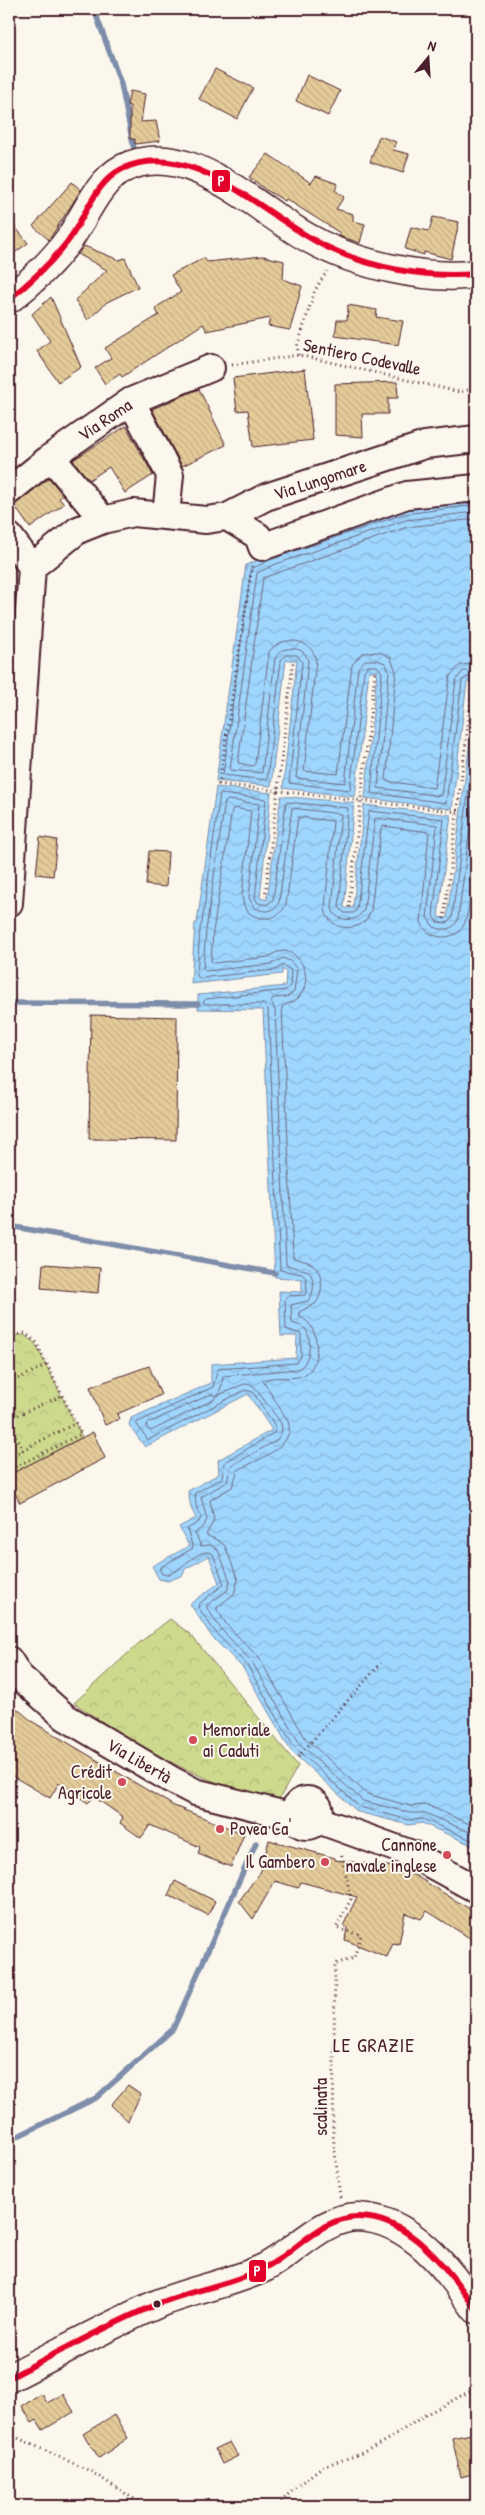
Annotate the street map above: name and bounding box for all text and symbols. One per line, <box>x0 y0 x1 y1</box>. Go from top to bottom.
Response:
north arrow <box>402 32 452 82</box>
text: N <box>426 35 439 56</box>
line badge: P <box>211 169 231 193</box>
text: P <box>218 171 225 190</box>
street label: Sentiero Codevalle <box>301 332 423 381</box>
street label: Via Roma <box>73 392 137 447</box>
street label: Via Lungomare <box>270 453 369 506</box>
place label: Memoriale ai Caduti <box>203 1717 270 1763</box>
street label: Via Libertà <box>102 1732 176 1789</box>
marker: Memoriale ai Caduti <box>187 1734 199 1746</box>
place label: Crédit Agricole <box>58 1759 113 1805</box>
marker: Crédit Agricole <box>116 1776 128 1788</box>
place label: Povea Ca' <box>230 1816 291 1841</box>
marker: Povea Ca' <box>214 1823 226 1835</box>
place label: Cannone navale inglese <box>345 1832 437 1878</box>
place label: Il Gambero <box>245 1849 315 1874</box>
marker: Cannone navale inglese <box>441 1849 453 1861</box>
marker: Il Gambero <box>319 1856 331 1868</box>
district label: LE GRAZIE <box>333 2031 415 2058</box>
street label: scalinata <box>308 2078 333 2136</box>
line badge: P <box>248 2259 267 2283</box>
text: P <box>254 2261 261 2280</box>
unlabelled marker <box>152 2299 162 2309</box>

